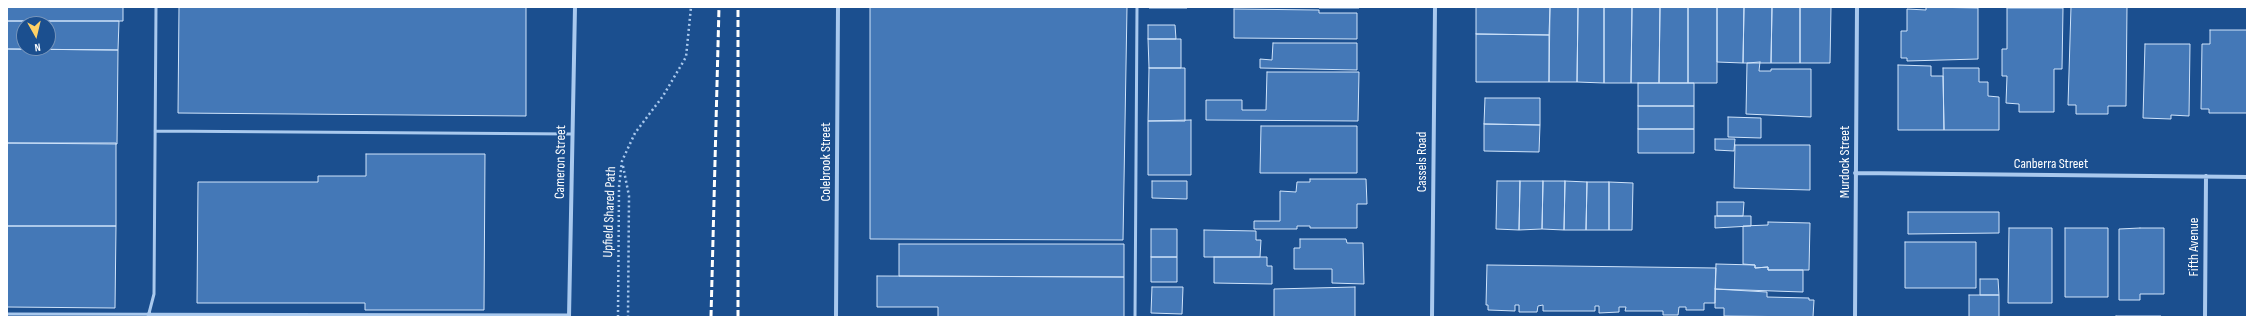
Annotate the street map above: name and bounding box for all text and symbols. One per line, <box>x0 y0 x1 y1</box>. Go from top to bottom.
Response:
north arrow <box>16 16 56 56</box>
text: N <box>34 41 41 54</box>
street label: Colebrook Street <box>818 122 834 202</box>
street label: Cameron Street <box>552 125 570 199</box>
street label: Murdock Street <box>1837 126 1853 198</box>
street label: Cassels Road <box>1414 132 1430 192</box>
street label: Canberra Street <box>2014 156 2088 172</box>
street label: Upfield Shared Path <box>600 166 620 258</box>
street label: Fifth Avenue <box>2186 218 2202 276</box>

